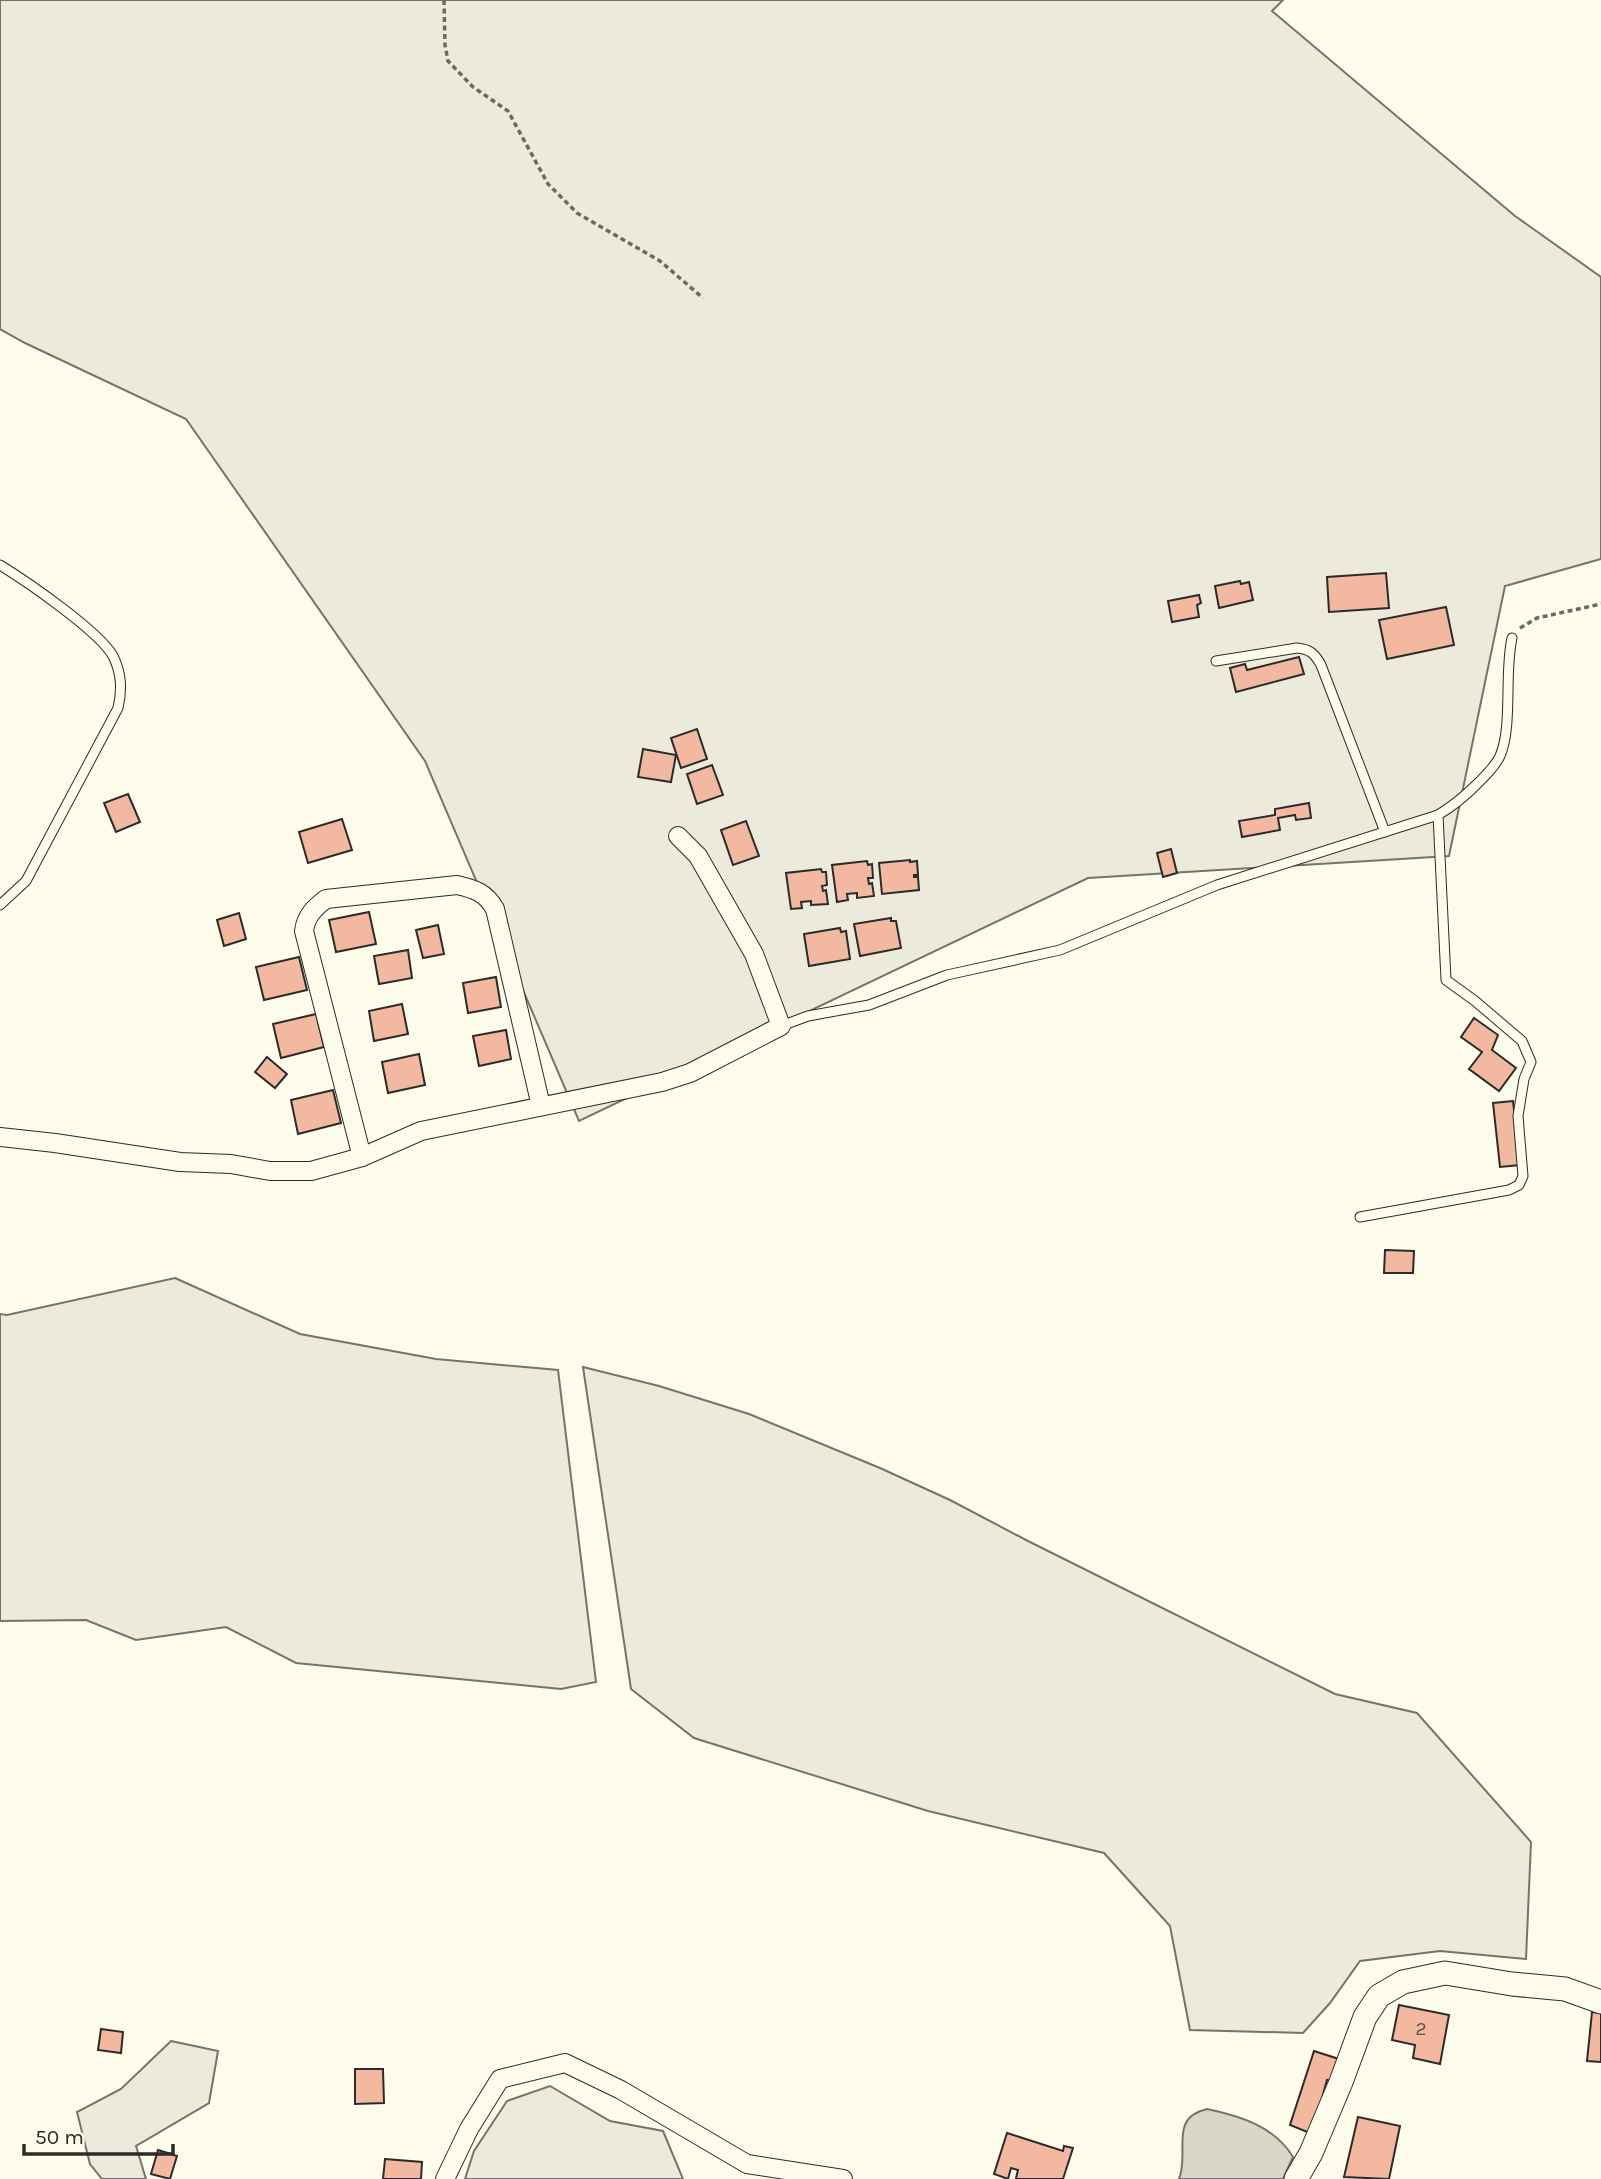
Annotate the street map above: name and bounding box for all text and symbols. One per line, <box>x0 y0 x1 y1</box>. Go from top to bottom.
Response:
house number: 2 <box>1415 2018 1427 2040</box>
scale bar <box>24 2112 173 2156</box>
text: 50 m <box>35 2125 84 2149</box>

